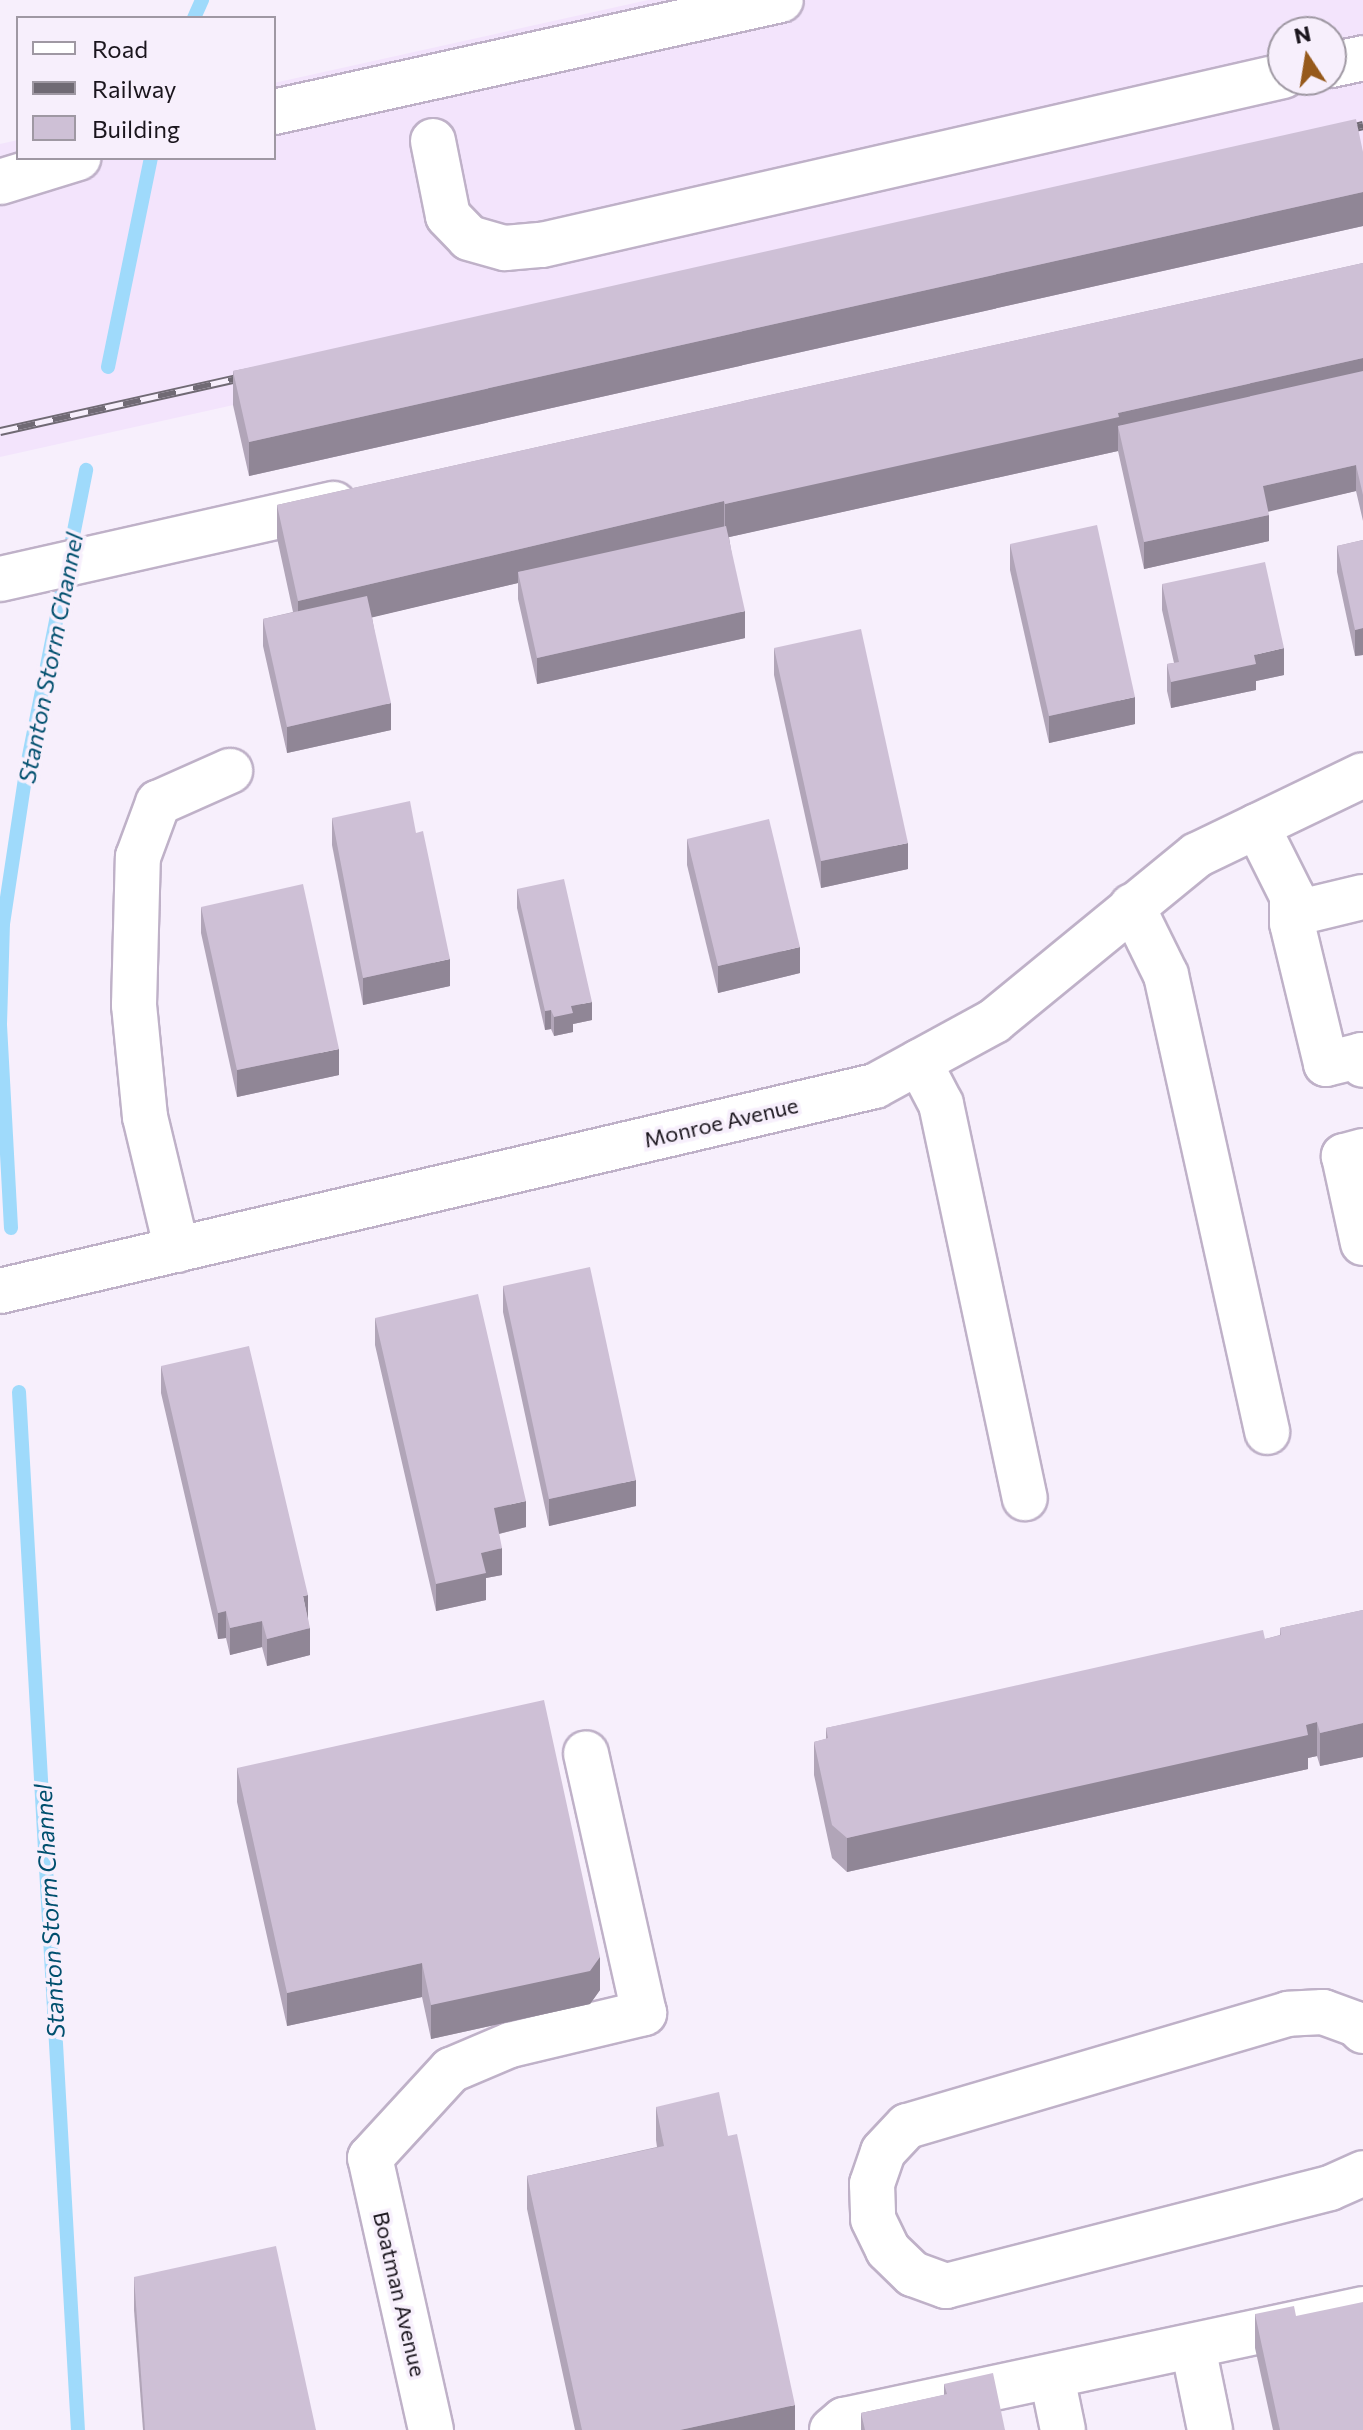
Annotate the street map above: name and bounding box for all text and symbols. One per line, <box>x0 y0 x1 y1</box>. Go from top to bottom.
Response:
legend <box>16 16 276 160</box>
north arrow <box>1267 16 1347 96</box>
text: N <box>1291 19 1313 49</box>
text: Road <box>92 34 148 63</box>
text: Railway <box>92 74 177 103</box>
text: Building <box>92 114 180 143</box>
water label: Stanton Storm Channel <box>12 530 88 786</box>
street label: Monroe Avenue <box>641 1091 801 1153</box>
water label: Stanton Storm Channel <box>28 1783 70 2039</box>
street label: Boatman Avenue <box>368 2209 432 2379</box>

